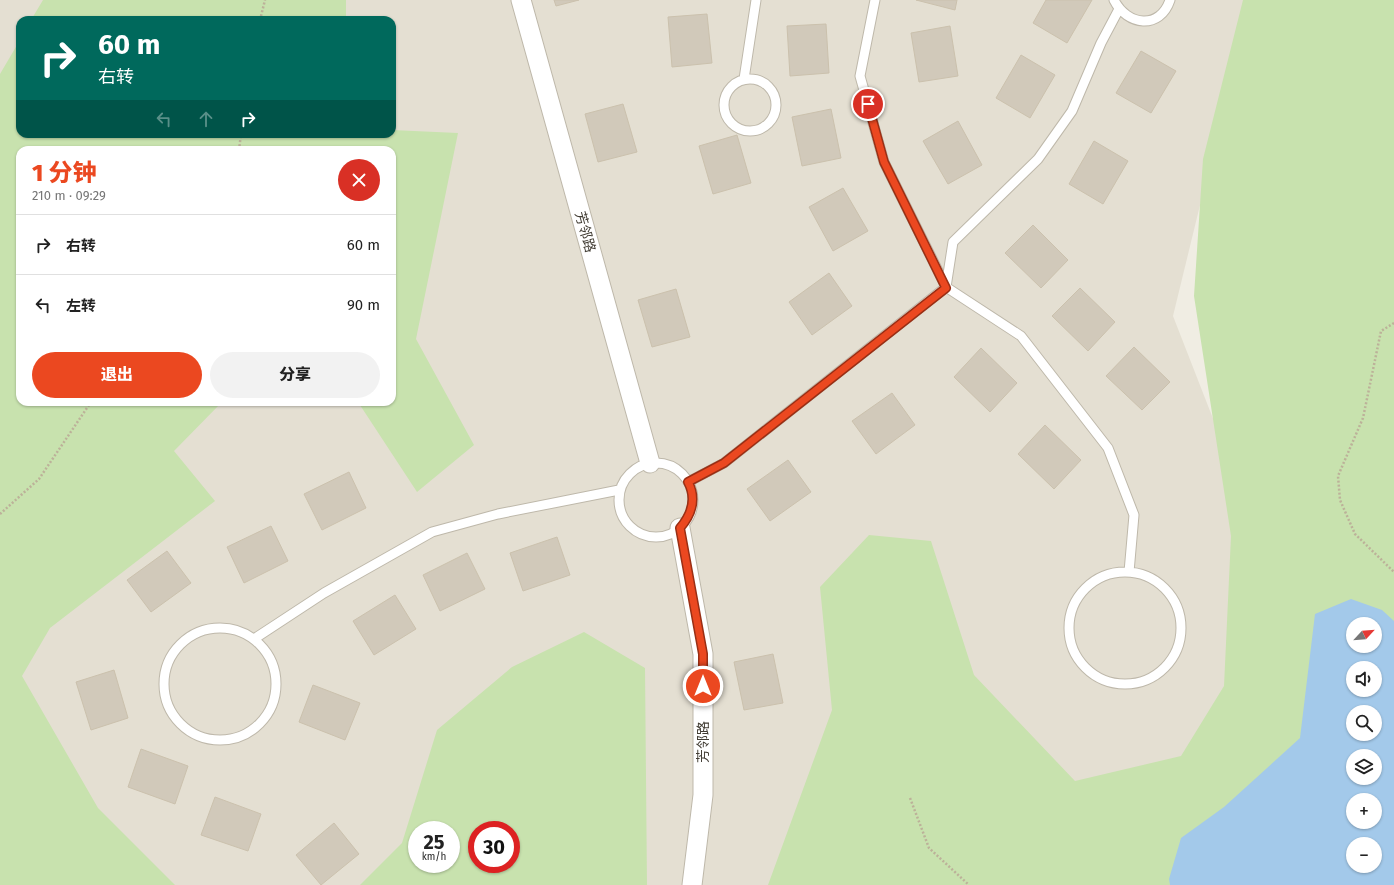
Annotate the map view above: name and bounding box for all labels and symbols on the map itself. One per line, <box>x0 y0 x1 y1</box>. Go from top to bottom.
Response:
pin <box>851 87 885 121</box>
street label: 芳邻路 <box>571 209 599 255</box>
north arrow <box>1346 617 1382 653</box>
position arrow <box>682 665 724 707</box>
street label: 芳邻路 <box>695 721 712 763</box>
speed limit sign: 30 <box>468 821 520 873</box>

